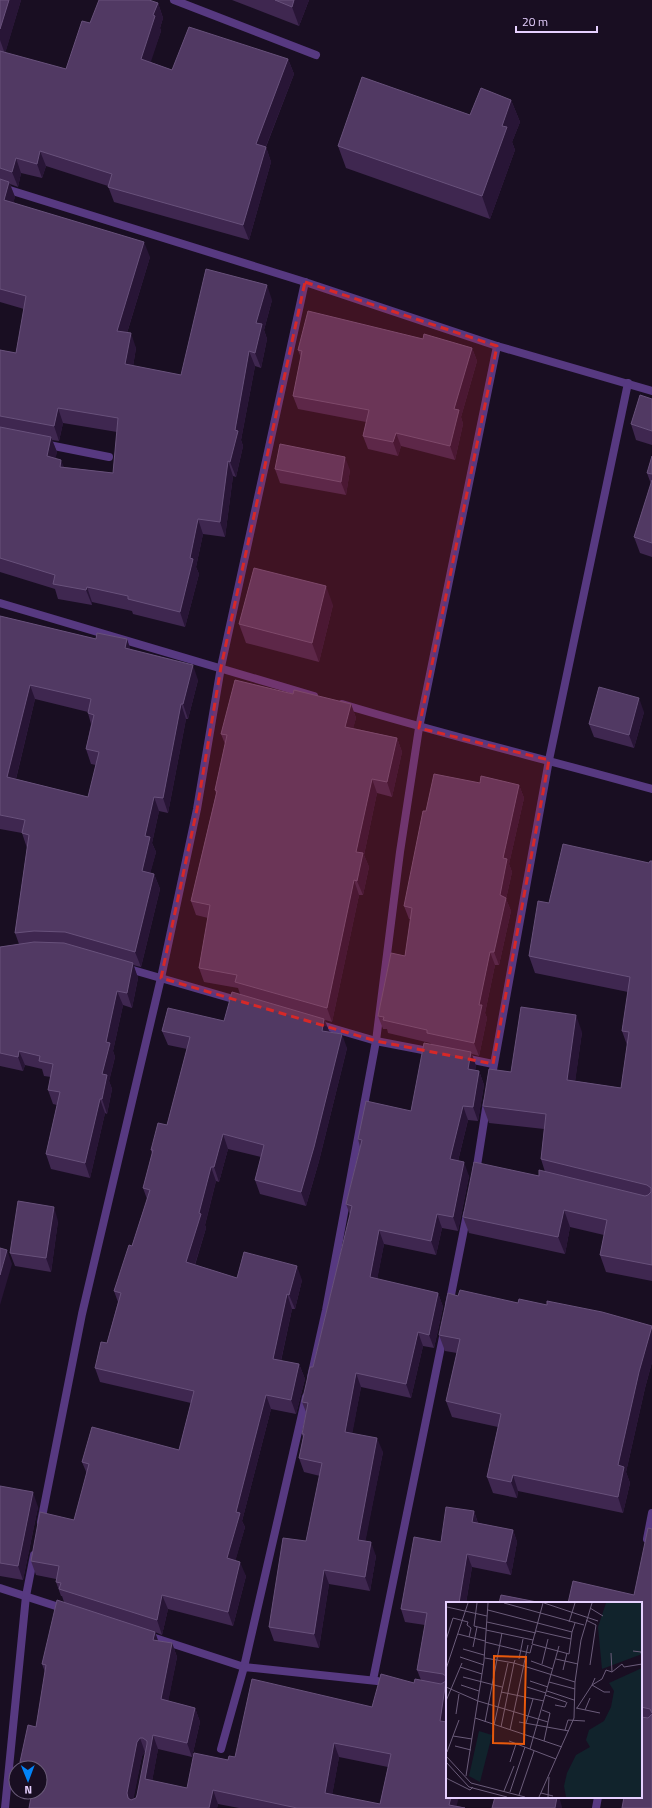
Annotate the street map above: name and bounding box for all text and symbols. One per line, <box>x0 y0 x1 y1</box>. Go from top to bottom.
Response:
scale bar <box>516 8 597 34</box>
text: 20 m <box>522 12 548 31</box>
inset map <box>446 1602 642 1798</box>
north arrow <box>8 1760 48 1800</box>
text: N <box>24 1782 32 1798</box>

